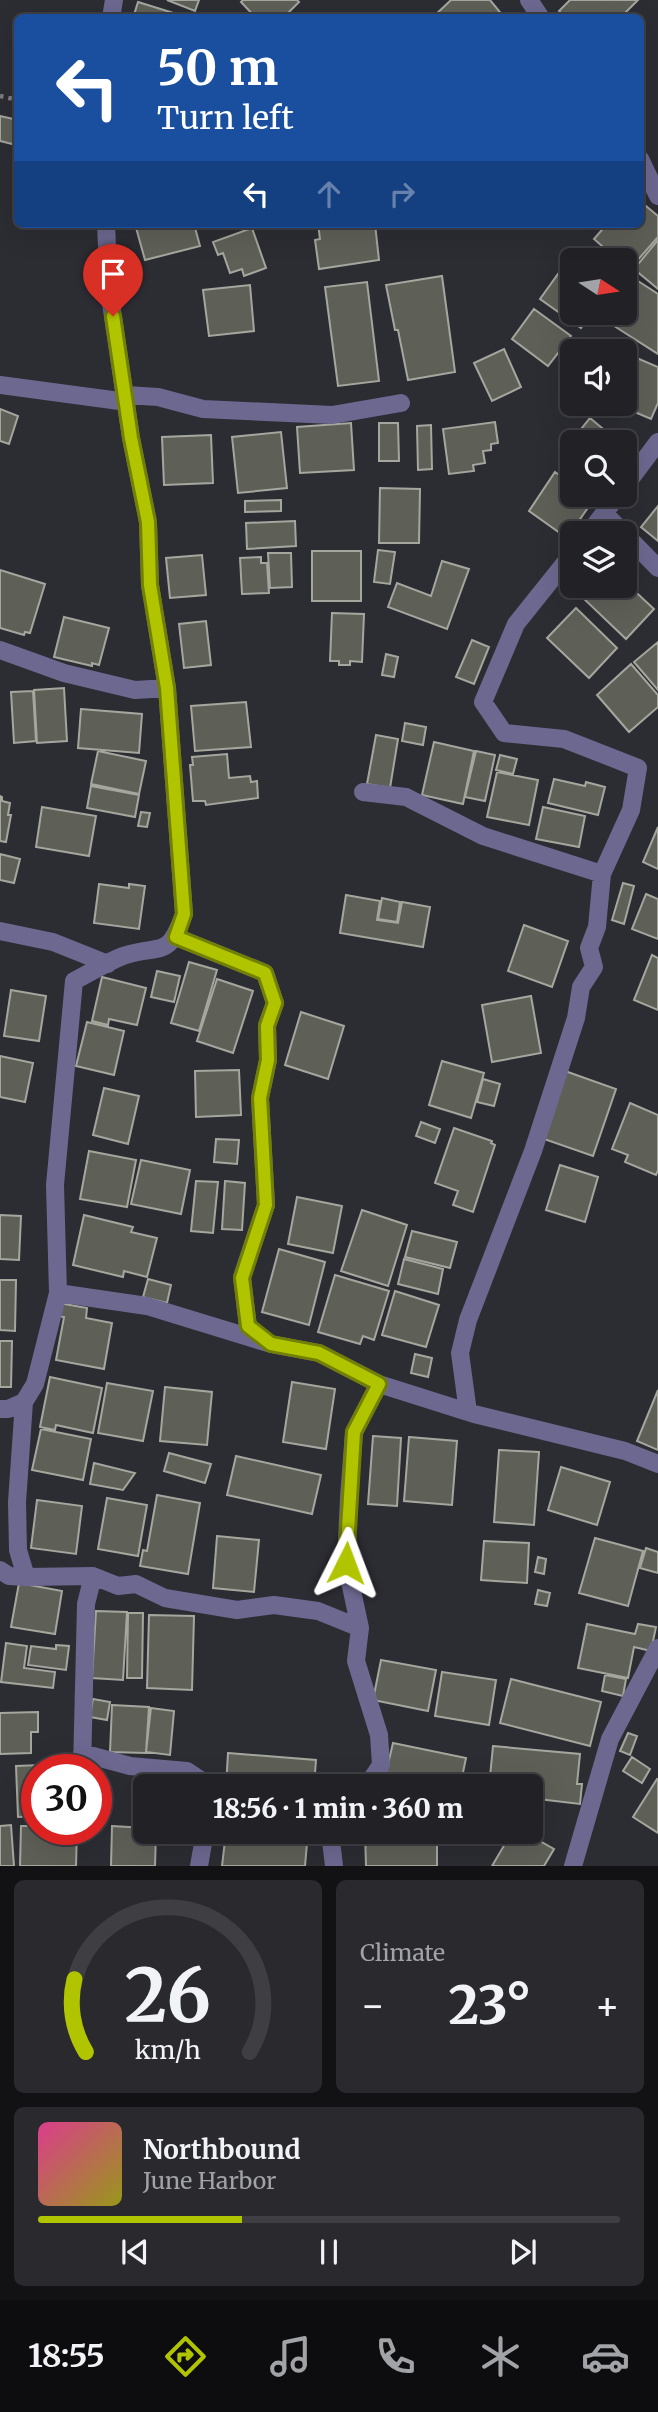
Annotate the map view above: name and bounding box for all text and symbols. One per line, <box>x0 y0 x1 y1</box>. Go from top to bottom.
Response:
text: 50 m <box>157 37 278 98</box>
icon: left <box>42 42 133 133</box>
text: Turn left <box>157 98 294 138</box>
icon: left <box>237 175 275 213</box>
icon: ahead <box>310 175 348 213</box>
icon: right <box>383 175 421 213</box>
pin <box>83 244 143 316</box>
north arrow <box>560 248 637 326</box>
map controls <box>560 248 637 598</box>
icon: arrive <box>94 255 132 293</box>
button: sound <box>560 339 637 416</box>
button: search <box>560 430 637 507</box>
button: layers <box>560 521 637 598</box>
position arrow <box>309 1526 383 1600</box>
speed limit sign: 30 <box>21 1754 112 1845</box>
text: 18:56 · 1 min · 360 m <box>213 1792 463 1825</box>
text: Climate <box>360 1938 445 1967</box>
text: 26 <box>125 1951 211 2043</box>
text: 23° <box>449 1973 532 2038</box>
text: − <box>360 1982 385 2029</box>
text: + <box>595 1982 620 2029</box>
text: km/h <box>135 2034 201 2066</box>
text: Northbound <box>143 2133 301 2166</box>
text: June Harbor <box>143 2166 276 2195</box>
icon: previous <box>116 2233 154 2271</box>
icon: pause <box>310 2233 348 2271</box>
icon: next <box>504 2233 542 2271</box>
icon: directions <box>161 2332 210 2381</box>
icon: music <box>266 2332 315 2381</box>
icon: phone <box>371 2332 420 2381</box>
icon: climate <box>476 2332 525 2381</box>
icon: car <box>581 2332 630 2381</box>
text: 18:55 <box>28 2336 105 2376</box>

